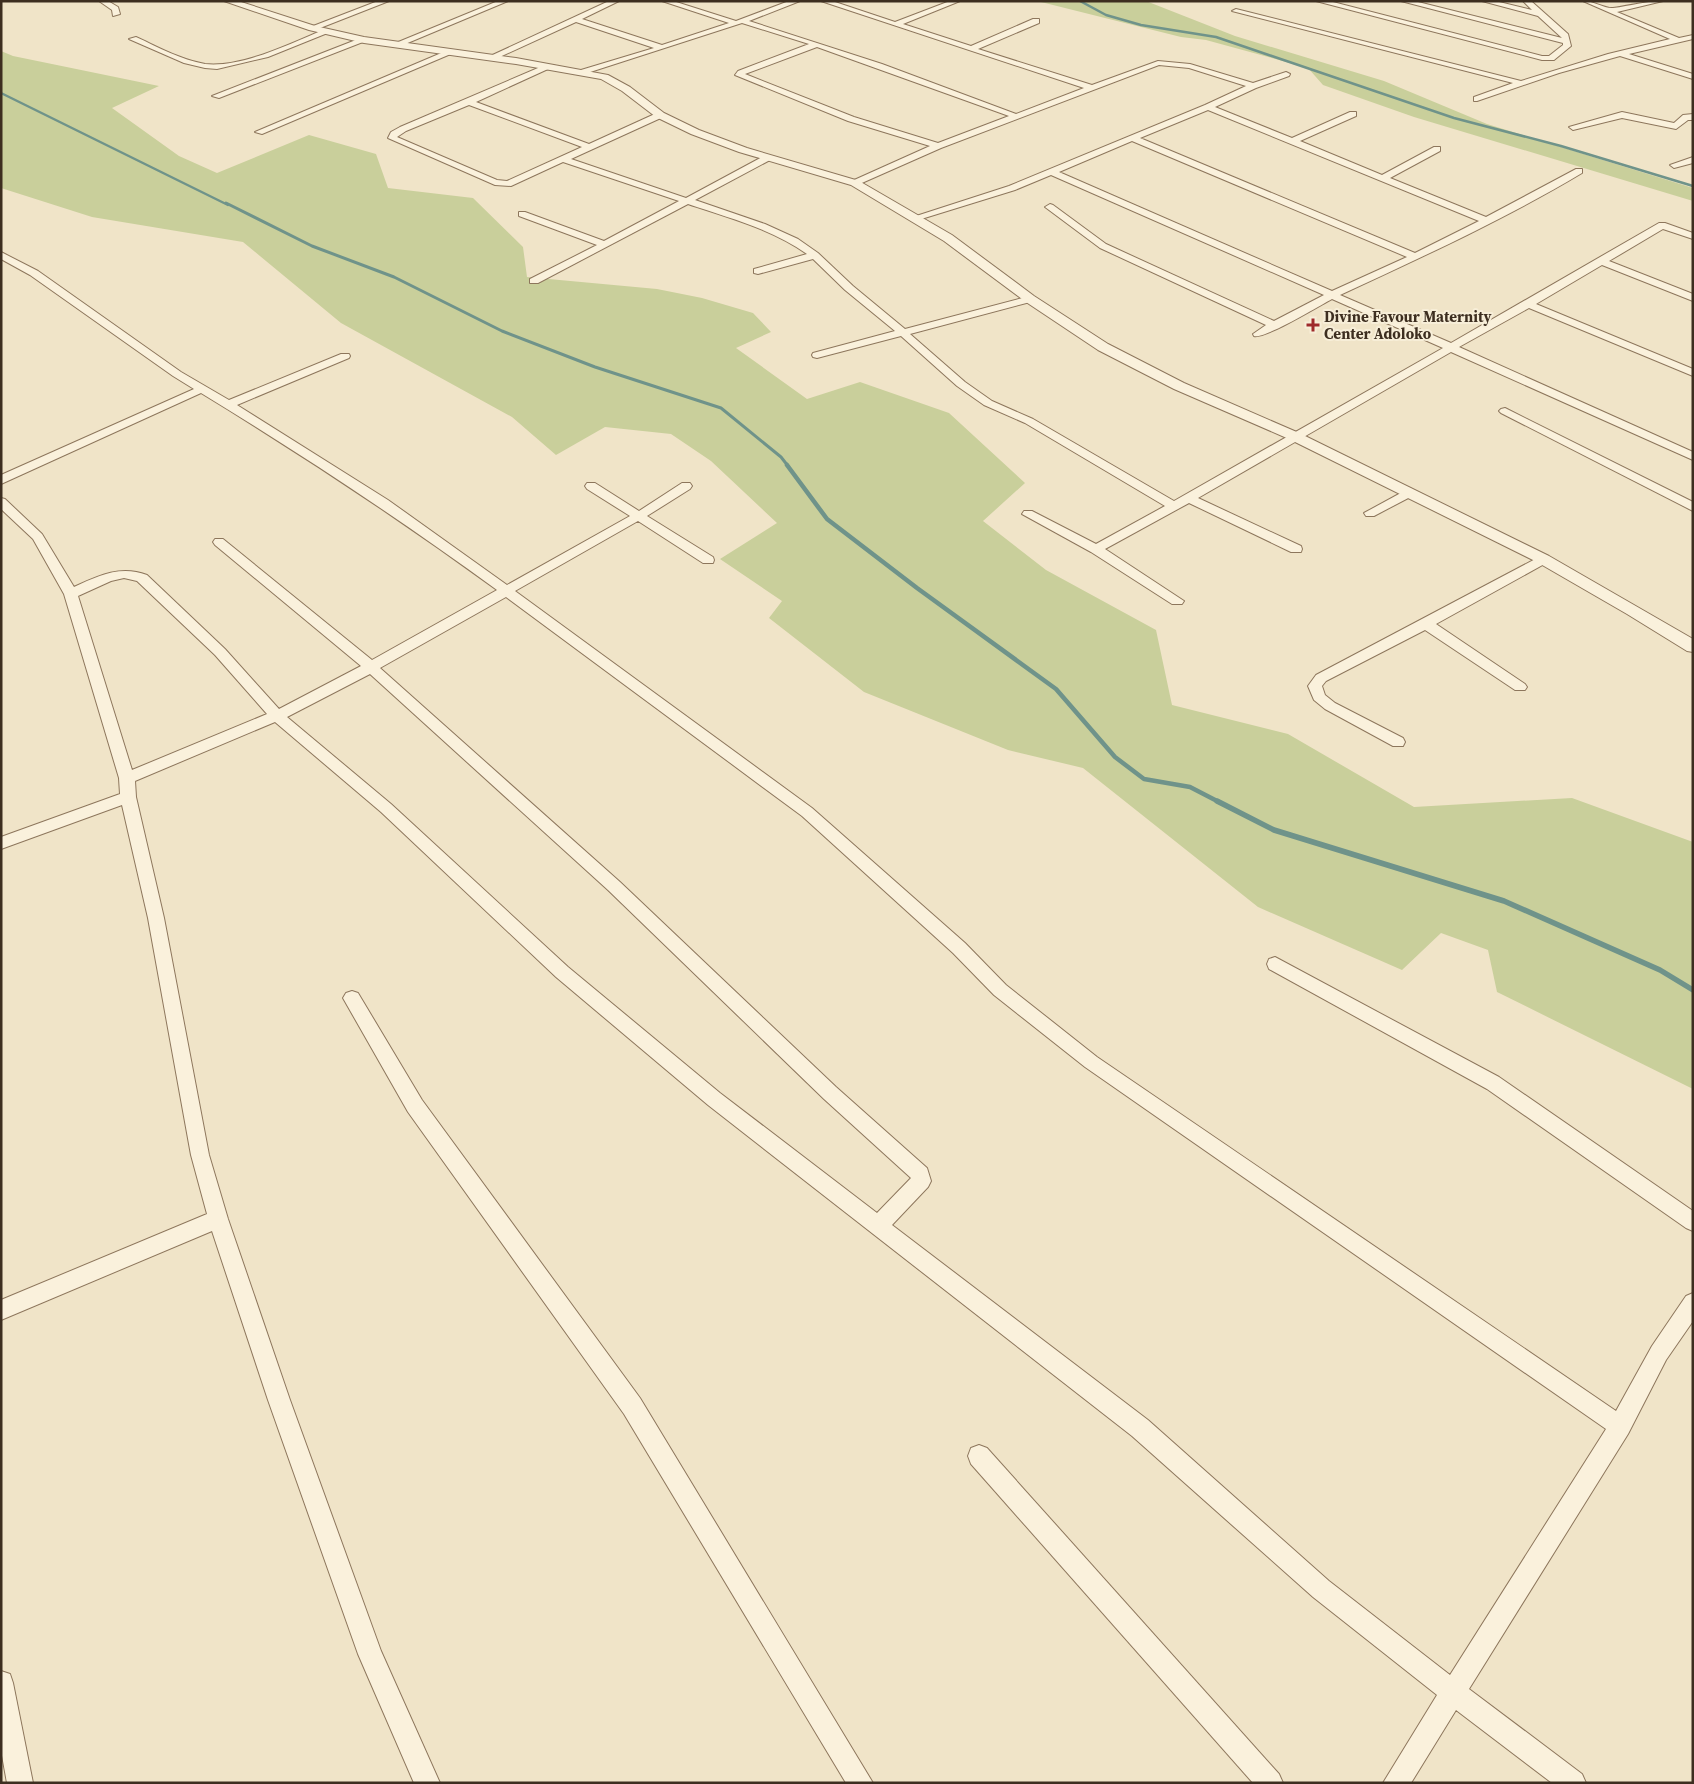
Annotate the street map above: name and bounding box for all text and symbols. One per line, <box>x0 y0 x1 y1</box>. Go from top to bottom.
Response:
place label: Divine Favour Maternity Center Adoloko <box>1324 306 1492 344</box>
marker: Divine Favour Maternity Center Adoloko <box>1306 318 1320 332</box>

